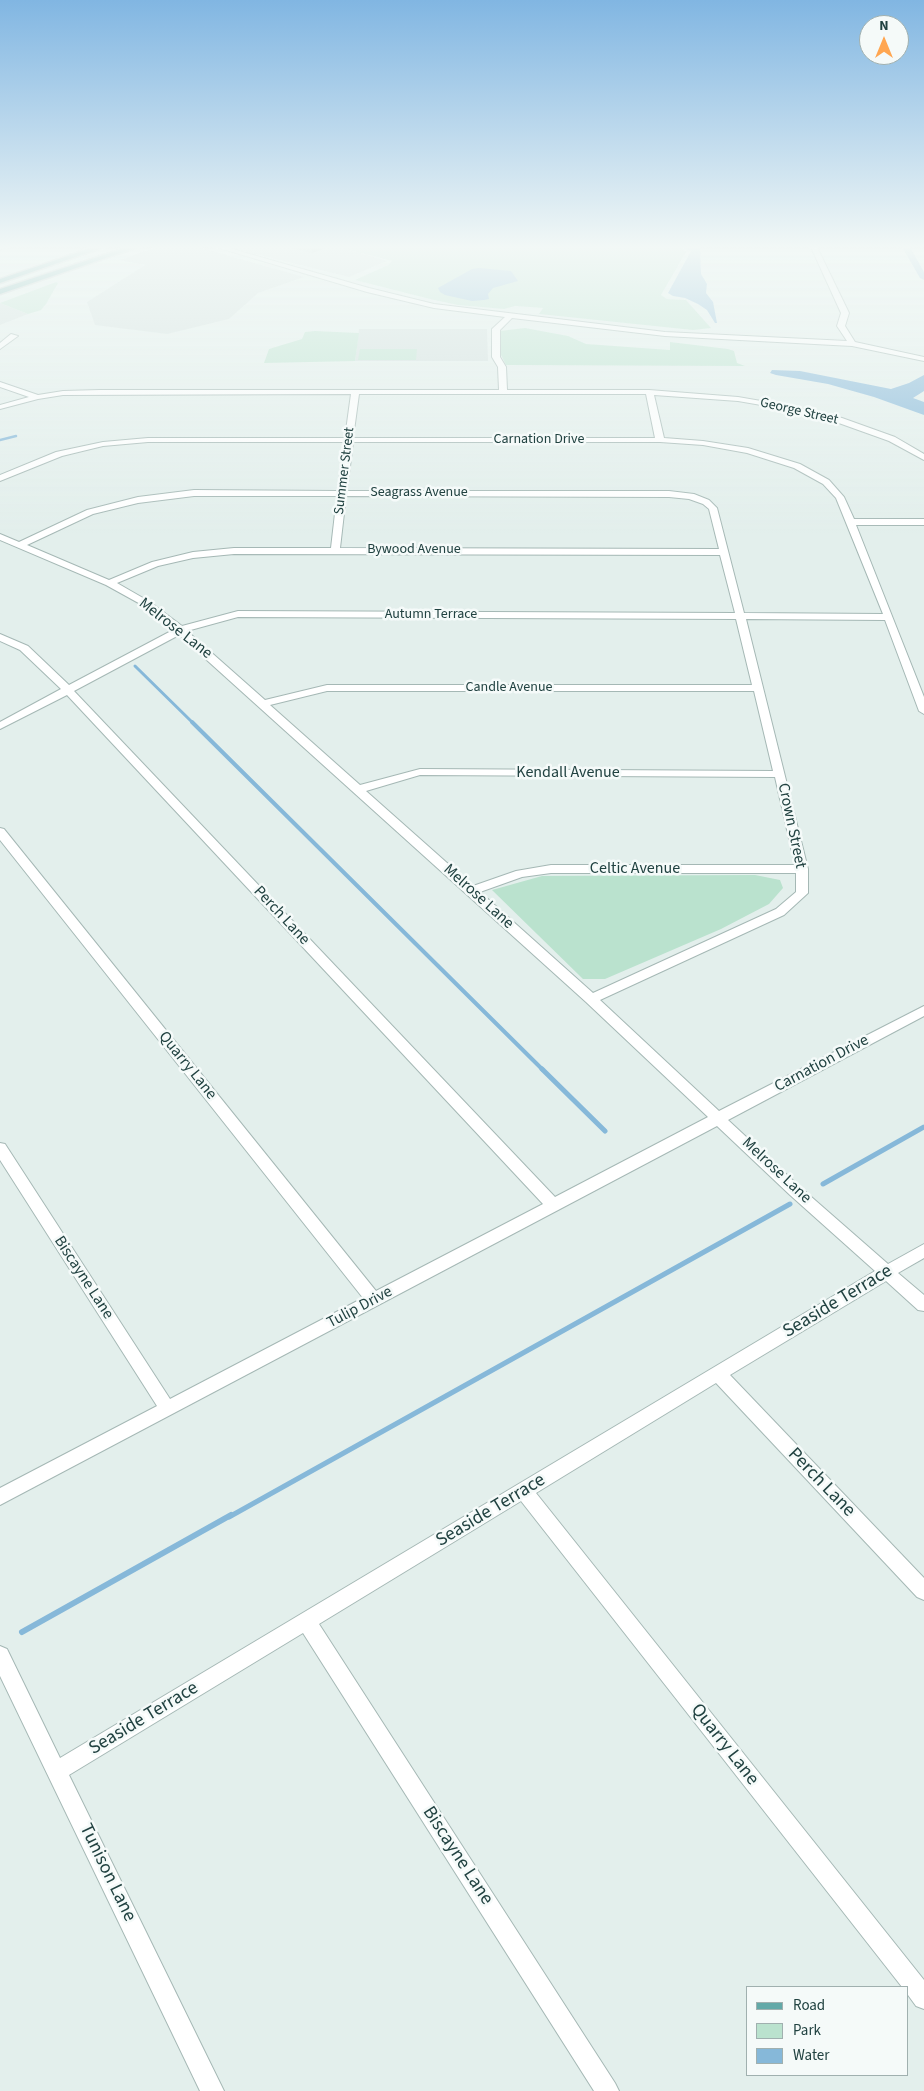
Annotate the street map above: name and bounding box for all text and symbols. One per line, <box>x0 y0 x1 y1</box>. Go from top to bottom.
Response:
north arrow <box>859 15 909 65</box>
text: N <box>879 16 889 36</box>
street label: George Street <box>758 395 840 429</box>
street label: Summer Street <box>331 426 359 516</box>
street label: Carnation Drive <box>494 432 584 448</box>
street label: Seagrass Avenue <box>370 485 468 501</box>
street label: Bywood Avenue <box>367 542 461 558</box>
street label: Melrose Lane <box>134 594 216 664</box>
street label: Autumn Terrace <box>385 607 477 623</box>
street label: Candle Avenue <box>466 680 552 696</box>
street label: Kendall Avenue <box>516 763 620 783</box>
street label: Crown Street <box>773 782 809 870</box>
street label: Celtic Avenue <box>590 859 680 879</box>
street label: Melrose Lane <box>439 860 517 934</box>
street label: Perch Lane <box>249 882 313 950</box>
street label: Quarry Lane <box>154 1028 220 1104</box>
street label: Carnation Drive <box>772 1031 872 1097</box>
street label: Melrose Lane <box>737 1134 815 1208</box>
street label: Biscayne Lane <box>49 1233 117 1323</box>
street label: Seaside Terrace <box>779 1260 897 1344</box>
street label: Tulip Drive <box>324 1283 396 1333</box>
street label: Perch Lane <box>782 1444 860 1522</box>
street label: Seaside Terrace <box>432 1469 550 1553</box>
street label: Seaside Terrace <box>85 1677 203 1761</box>
street label: Quarry Lane <box>685 1700 763 1790</box>
street label: Biscayne Lane <box>417 1802 497 1910</box>
street label: Tunison Lane <box>74 1820 140 1926</box>
legend <box>746 1986 909 2076</box>
text: Road <box>793 1995 825 2016</box>
text: Park <box>793 2020 821 2041</box>
text: Water <box>793 2045 829 2066</box>

